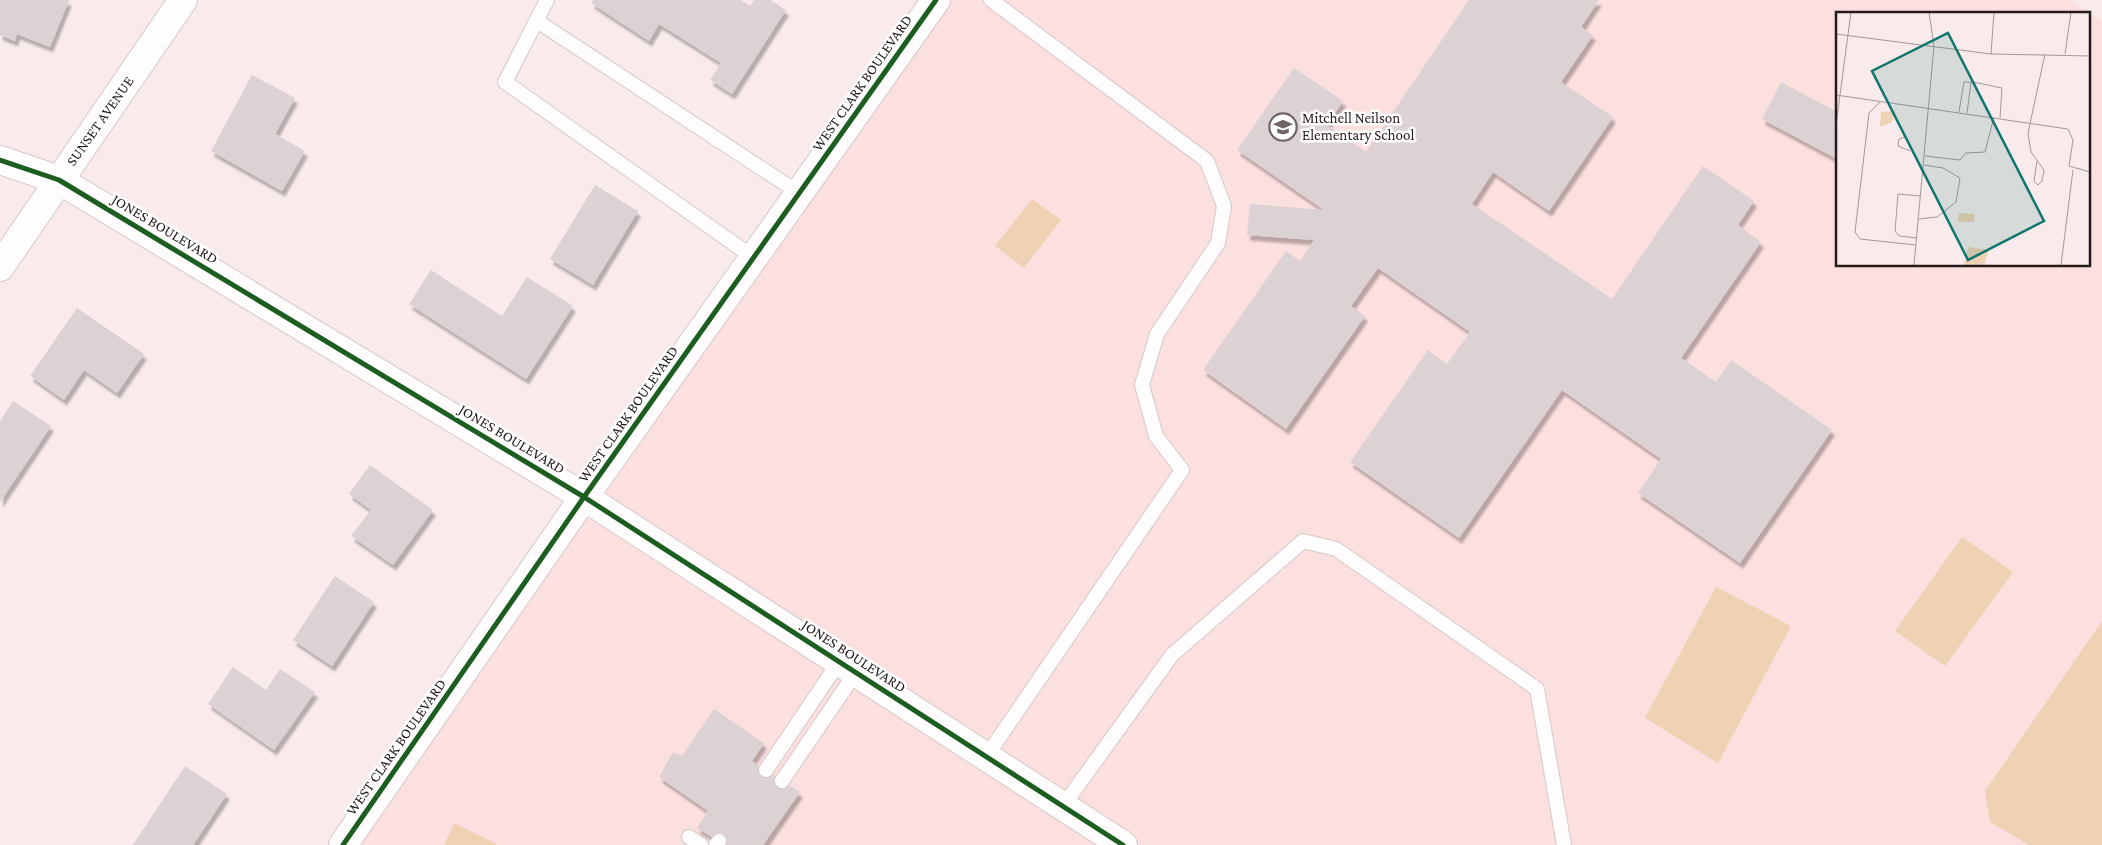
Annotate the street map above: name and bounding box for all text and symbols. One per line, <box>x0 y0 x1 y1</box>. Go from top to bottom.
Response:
street label: WEST CLARK BOULEVARD <box>809 12 915 154</box>
inset map <box>1836 12 2090 266</box>
street label: SUNSET AVENUE <box>63 73 137 169</box>
place label: Mitchell Neilson Elementary School <box>1302 110 1414 144</box>
school or university icon: Mitchell Neilson Elementary School <box>1268 112 1298 142</box>
street label: JONES BOULEVARD <box>107 190 221 268</box>
street label: WEST CLARK BOULEVARD <box>575 343 681 485</box>
street label: JONES BOULEVARD <box>454 400 568 478</box>
street label: JONES BOULEVARD <box>797 615 909 696</box>
street label: WEST CLARK BOULEVARD <box>343 676 449 818</box>

